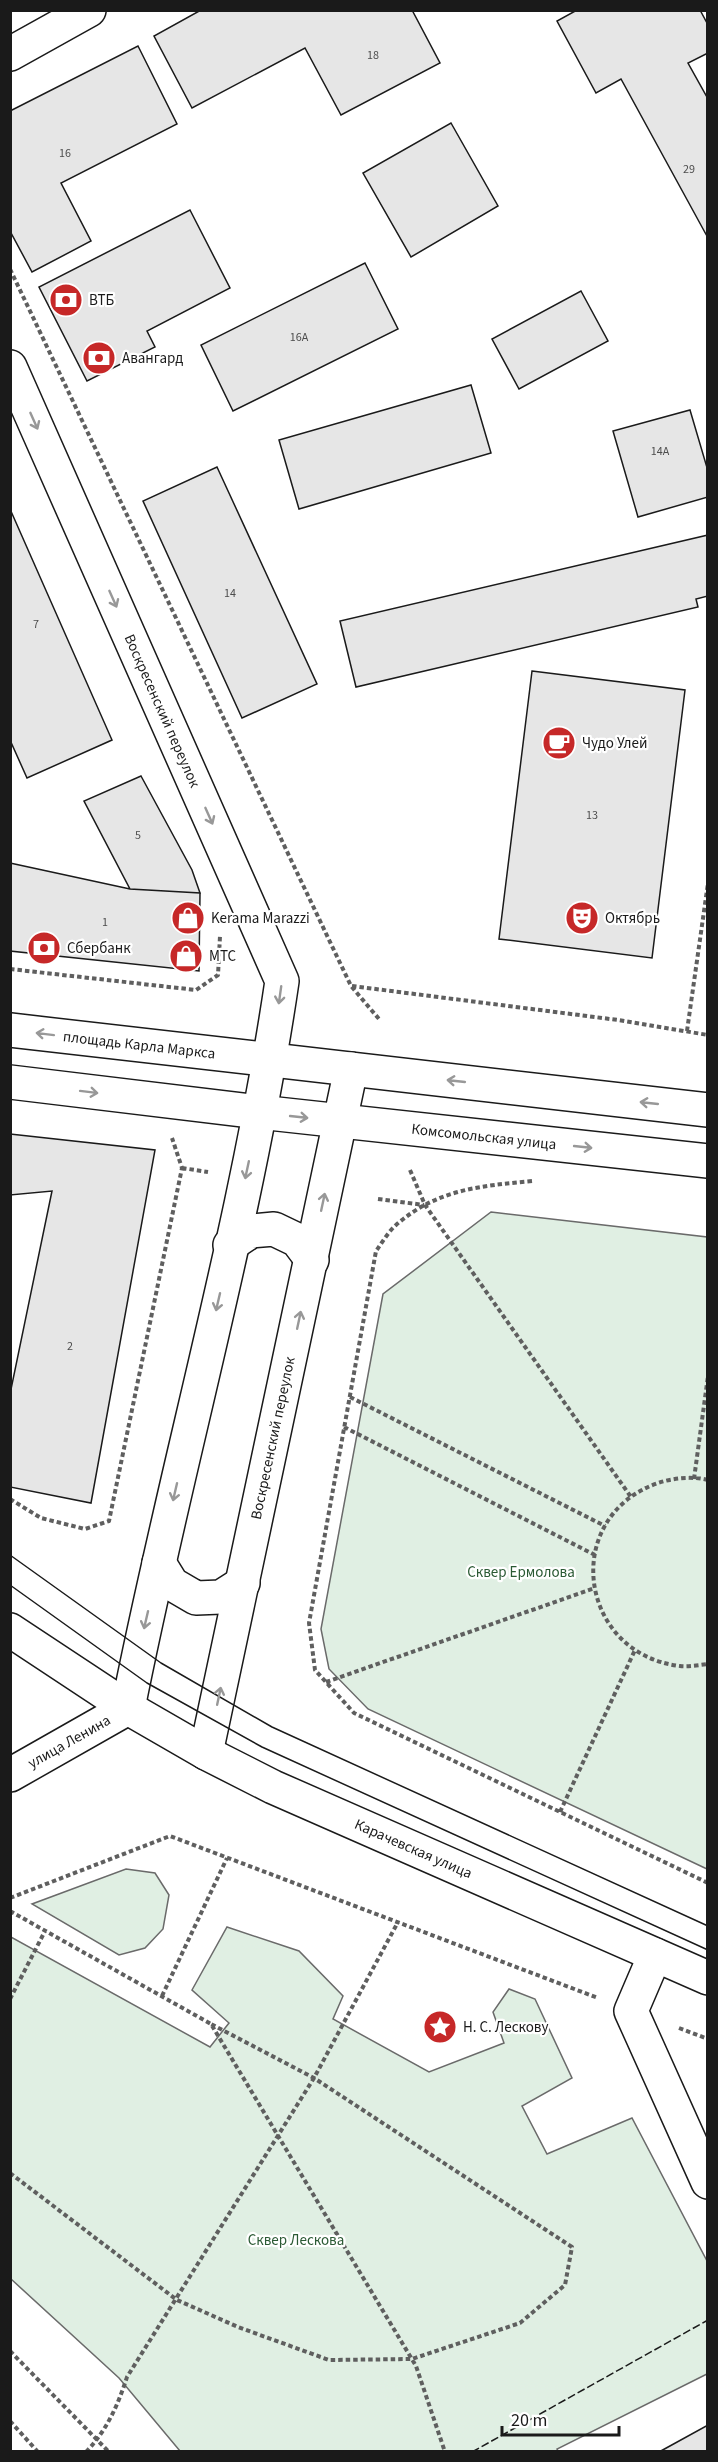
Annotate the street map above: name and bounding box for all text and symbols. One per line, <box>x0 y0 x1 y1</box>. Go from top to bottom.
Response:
house number: 18 <box>367 47 379 64</box>
house number: 16 <box>59 145 71 162</box>
house number: 29 <box>683 161 695 178</box>
bank icon: ВТБ <box>48 282 84 318</box>
place label: ВТБ <box>89 290 115 311</box>
house number: 16А <box>290 329 309 346</box>
bank icon: Авангард <box>81 340 117 376</box>
place label: Авангард <box>122 348 183 369</box>
one-way arrow <box>29 411 40 429</box>
house number: 14А <box>651 443 670 460</box>
house number: 14 <box>224 585 236 602</box>
one-way arrow <box>108 590 119 608</box>
house number: 7 <box>33 616 39 633</box>
street label: Воскресенский переулок <box>119 631 206 791</box>
cafe icon: Чудо Улей <box>541 725 577 761</box>
place label: Чудо Улей <box>582 733 647 754</box>
one-way arrow <box>204 807 215 825</box>
house number: 13 <box>586 807 598 824</box>
house number: 5 <box>135 827 141 844</box>
shop icon: Kerama Marazzi <box>170 900 206 936</box>
theatre icon: Октябрь <box>564 900 600 936</box>
place label: Kerama Marazzi <box>211 908 310 929</box>
place label: Октябрь <box>605 908 660 929</box>
house number: 1 <box>102 914 108 931</box>
bank icon: Сбербанк <box>26 930 62 966</box>
place label: Сбербанк <box>67 938 131 959</box>
shop icon: МТС <box>168 938 204 974</box>
place label: МТС <box>209 946 237 967</box>
one-way arrow <box>274 985 285 1005</box>
street label: площадь Карла Маркса <box>62 1026 216 1064</box>
one-way arrow <box>36 1029 55 1040</box>
one-way arrow <box>446 1076 466 1087</box>
one-way arrow <box>79 1086 99 1097</box>
one-way arrow <box>640 1097 660 1108</box>
one-way arrow <box>289 1111 309 1122</box>
street label: Комсомольская улица <box>410 1118 557 1155</box>
one-way arrow <box>572 1142 592 1153</box>
one-way arrow <box>241 1159 252 1179</box>
one-way arrow <box>318 1193 329 1213</box>
one-way arrow <box>211 1292 223 1311</box>
one-way arrow <box>294 1311 305 1330</box>
house number: 2 <box>67 1338 73 1355</box>
street label: Воскресенский переулок <box>245 1354 300 1521</box>
one-way arrow <box>168 1483 180 1502</box>
park label: Сквер Ермолова <box>467 1562 575 1583</box>
one-way arrow <box>139 1610 151 1629</box>
one-way arrow <box>214 1687 225 1707</box>
street label: улица Ленина <box>24 1710 114 1773</box>
street label: Карачевская улица <box>351 1814 476 1884</box>
place icon: Н. С. Лескову <box>422 2009 458 2045</box>
place label: Н. С. Лескову <box>463 2017 548 2038</box>
park label: Сквер Лескова <box>248 2230 344 2251</box>
scale bar <box>502 2399 619 2437</box>
text: 20 m <box>511 2408 547 2433</box>

